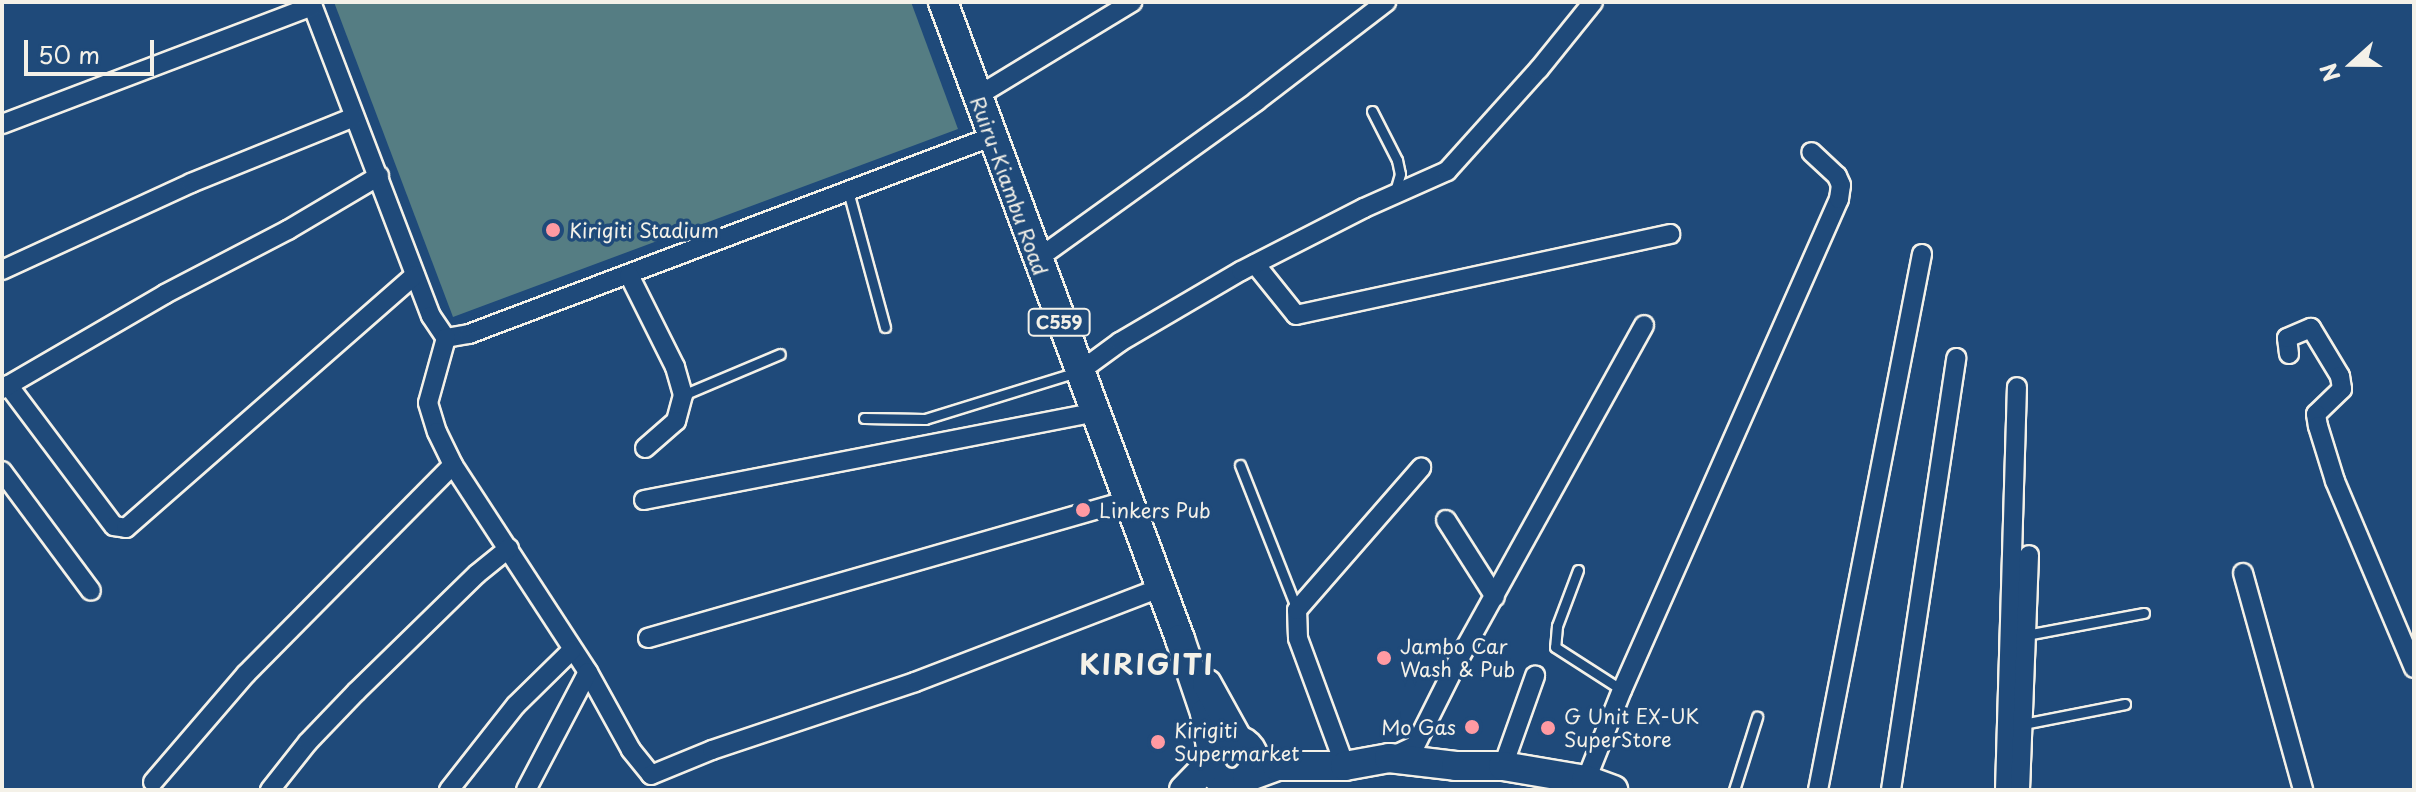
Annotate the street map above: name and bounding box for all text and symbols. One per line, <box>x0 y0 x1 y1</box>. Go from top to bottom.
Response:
scale bar <box>28 24 158 74</box>
north arrow <box>2312 24 2392 104</box>
text: 50 m <box>38 36 100 72</box>
text: N <box>2311 59 2348 87</box>
street label: Ruiru-Kiambu Road <box>965 93 1053 279</box>
place label: Kirigiti Stadium <box>569 218 719 242</box>
marker: Kirigiti Stadium <box>544 221 562 239</box>
road number: C559 <box>1027 308 1091 336</box>
place label: Linkers Pub <box>1099 498 1211 522</box>
marker: Linkers Pub <box>1074 501 1092 519</box>
place label: Jambo Car Wash & Pub <box>1400 634 1516 681</box>
district label: KIRIGITI <box>1081 647 1213 681</box>
marker: Jambo Car Wash & Pub <box>1375 649 1393 667</box>
place label: G Unit EX-UK SuperStore <box>1564 704 1700 751</box>
place label: Mo Gas <box>1382 715 1456 739</box>
place label: Kirigiti Supermarket <box>1174 718 1299 765</box>
marker: Mo Gas <box>1463 718 1481 736</box>
marker: G Unit EX-UK SuperStore <box>1539 719 1557 737</box>
marker: Kirigiti Supermarket <box>1149 733 1167 751</box>

